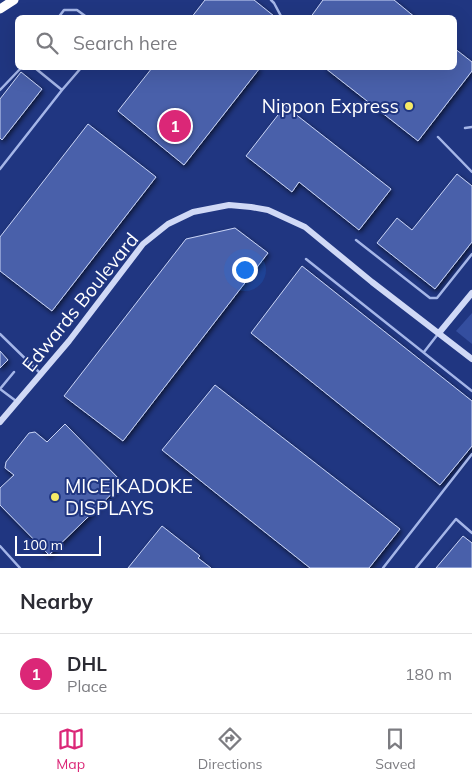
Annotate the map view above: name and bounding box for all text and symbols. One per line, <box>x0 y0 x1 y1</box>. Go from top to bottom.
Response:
search box <box>15 15 457 70</box>
icon: search <box>33 29 61 57</box>
text: Search here <box>73 31 177 55</box>
place label: Nippon Express <box>262 94 399 118</box>
marker: Nippon Express <box>403 100 415 112</box>
pin: 1 <box>159 107 191 145</box>
street label: Edwards Boulevard <box>17 228 143 376</box>
your location <box>232 257 258 283</box>
place label: MICE|KADOKE DISPLAYS <box>65 474 193 520</box>
marker: MICE|KADOKE DISPLAYS <box>49 491 61 503</box>
scale bar <box>15 533 101 556</box>
text: 100 m <box>22 536 63 554</box>
text: Nearby <box>20 588 93 614</box>
text: DHL <box>67 652 107 676</box>
text: 1 <box>31 664 41 684</box>
text: 180 m <box>405 664 452 684</box>
text: Place <box>67 676 107 696</box>
tab: Map <box>56 725 85 773</box>
tab: Directions <box>198 725 263 773</box>
tab: Saved <box>375 725 416 773</box>

